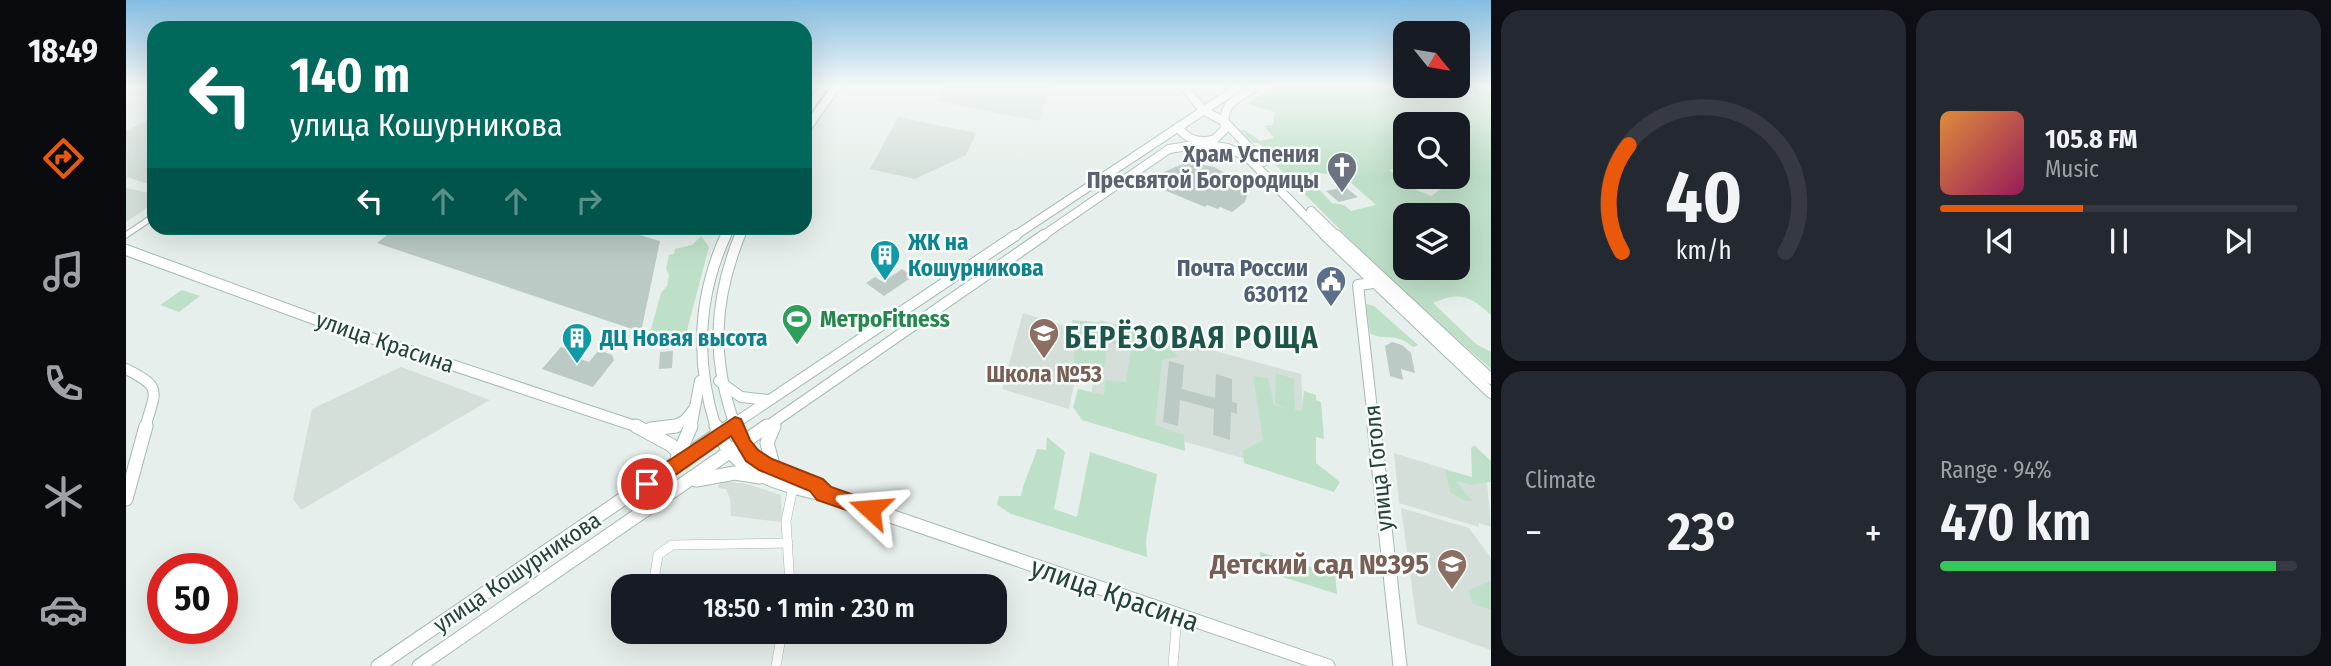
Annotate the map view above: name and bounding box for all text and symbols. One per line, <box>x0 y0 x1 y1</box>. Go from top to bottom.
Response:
north arrow <box>1393 21 1470 98</box>
map controls <box>1393 21 1470 280</box>
text: 18:49 <box>28 32 98 70</box>
text: 140 m <box>290 46 410 105</box>
icon: left <box>175 49 266 140</box>
text: улица Кошурникова <box>290 106 563 144</box>
button: search <box>1393 112 1470 189</box>
text: 105.8 FM <box>2045 124 2138 155</box>
icon: directions <box>39 134 88 183</box>
place label: Храм Успения Пресвятой Богородицы <box>1087 140 1319 194</box>
church icon: Храм Успения Пресвятой Богородицы <box>1325 150 1359 194</box>
text: 40 <box>1665 154 1742 241</box>
text: Music <box>2045 155 2099 183</box>
icon: left <box>351 182 389 220</box>
icon: ahead <box>424 182 462 220</box>
icon: ahead <box>497 182 535 220</box>
icon: right <box>570 182 608 220</box>
button: layers <box>1393 203 1470 280</box>
icon: previous <box>1981 222 2019 260</box>
icon: pause <box>2100 222 2138 260</box>
icon: next <box>2219 222 2257 260</box>
place label: ЖК на Кошурникова <box>907 228 1044 282</box>
text: km/h <box>1676 236 1731 266</box>
building icon: ЖК на Кошурникова <box>868 238 902 282</box>
icon: music <box>39 247 88 296</box>
place label: Почта России 630112 <box>1177 254 1308 308</box>
public building icon: Почта России 630112 <box>1314 264 1348 308</box>
sports icon: МетроFitness <box>780 302 814 346</box>
street label: улица Красина <box>312 305 458 379</box>
place label: МетроFitness <box>820 305 950 333</box>
school or university icon: Школа №53 <box>1027 316 1061 360</box>
district label: БЕРЁЗОВАЯ РОЩА <box>1065 319 1319 356</box>
building icon: ДЦ Новая высота <box>560 321 594 365</box>
place label: ДЦ Новая высота <box>599 324 767 352</box>
icon: phone <box>39 359 88 408</box>
place label: Школа №53 <box>986 360 1102 388</box>
street label: улица Гоголя <box>1357 403 1399 533</box>
pin <box>617 454 677 514</box>
text: Range · 94% <box>1940 456 2052 484</box>
icon: arrive <box>628 465 666 503</box>
text: Climate <box>1525 466 1596 494</box>
icon: climate <box>39 472 88 521</box>
position arrow <box>833 472 907 546</box>
text: 470 km <box>1940 491 2092 554</box>
text: 23° <box>1667 501 1740 564</box>
street label: улица Кошурникова <box>428 506 606 638</box>
text: − <box>1525 510 1542 556</box>
text: + <box>1865 510 1882 556</box>
school or university icon: Детский сад №395 <box>1435 547 1469 591</box>
place label: Детский сад №395 <box>1209 548 1429 581</box>
street label: улица Красина <box>1026 550 1203 639</box>
speed limit sign: 50 <box>147 553 238 644</box>
icon: car <box>39 585 88 634</box>
text: 18:50 · 1 min · 230 m <box>703 593 915 624</box>

